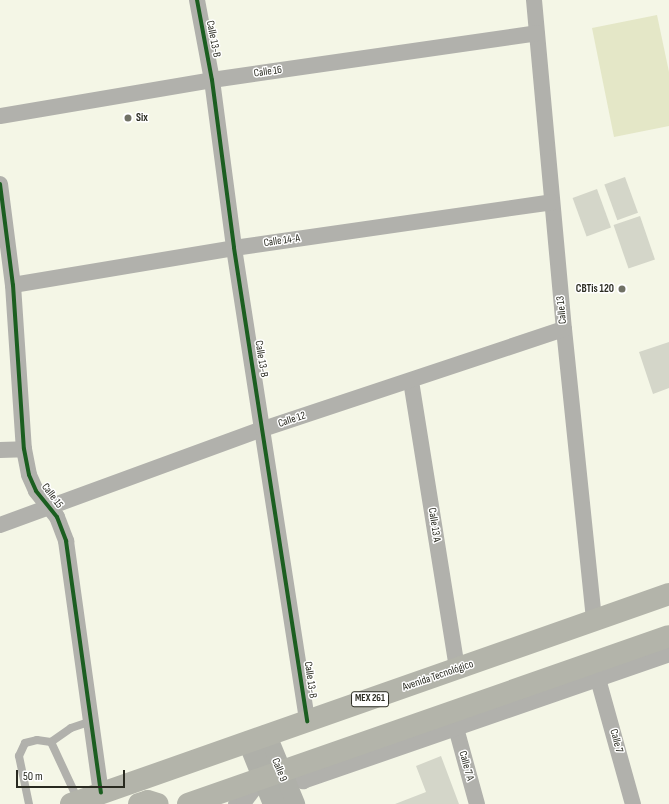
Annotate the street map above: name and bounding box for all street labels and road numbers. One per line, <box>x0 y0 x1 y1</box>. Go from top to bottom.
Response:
street label: Calle 13-B <box>203 20 223 58</box>
street label: Calle 16 <box>253 63 283 81</box>
street label: Calle 14-A <box>263 232 301 250</box>
street label: Calle 13 <box>554 295 570 325</box>
street label: Calle 13-B <box>252 340 270 378</box>
street label: Calle 12 <box>277 409 307 431</box>
street label: Calle 15 <box>38 481 66 511</box>
street label: Calle 13 A <box>425 507 443 543</box>
street label: Avenida Tecnológico <box>401 658 475 694</box>
street label: Calle 13-B <box>301 661 319 699</box>
road number: MEX 261 <box>351 691 389 707</box>
street label: Calle 7 <box>607 728 625 754</box>
street label: Calle 7 A <box>455 750 477 782</box>
street label: Calle 9 <box>268 756 290 784</box>

